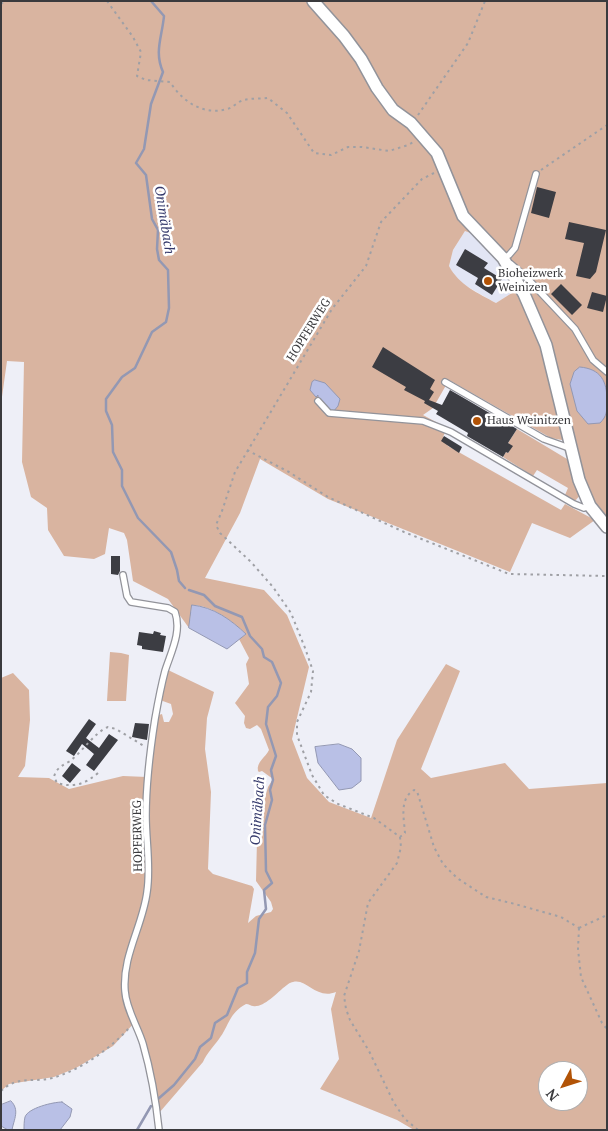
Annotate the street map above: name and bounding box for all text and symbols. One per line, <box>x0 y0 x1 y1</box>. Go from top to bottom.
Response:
water label: Onimäbach <box>150 185 178 255</box>
place label: Bioheizwerk Weinizen <box>498 267 563 295</box>
marker: Bioheizwerk Weinizen <box>482 275 494 287</box>
street label: HOPFERWEG <box>284 296 334 364</box>
place label: Haus Weinitzen <box>487 414 571 428</box>
marker: Haus Weinitzen <box>471 415 483 427</box>
water label: Onimäbach <box>247 776 269 846</box>
street label: HOPFERWEG <box>130 800 146 872</box>
north arrow <box>538 1061 588 1111</box>
text: N <box>541 1085 563 1105</box>

